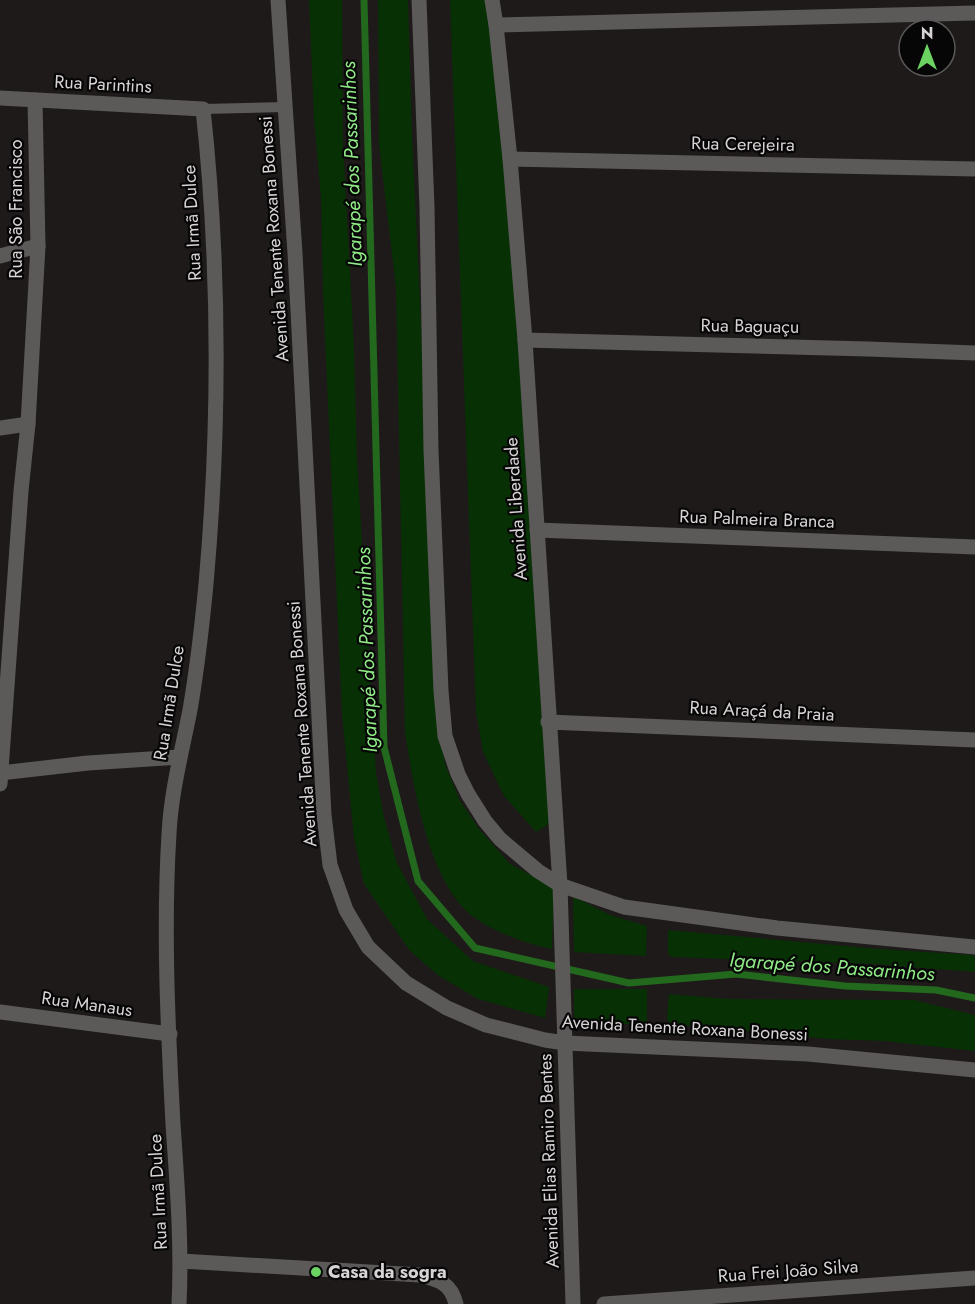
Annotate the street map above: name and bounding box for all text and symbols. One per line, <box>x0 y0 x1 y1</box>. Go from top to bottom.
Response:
north arrow <box>897 18 957 78</box>
text: N <box>921 22 933 45</box>
water label: Igarapé dos Passarinhos <box>334 61 370 267</box>
street label: Rua Parintins <box>54 68 152 100</box>
street label: Avenida Tenente Roxana Bonessi <box>252 115 296 363</box>
street label: Rua Cerejeira <box>691 130 795 158</box>
street label: Rua São Francisco <box>3 139 29 279</box>
street label: Rua Irmã Dulce <box>176 164 208 282</box>
street label: Rua Baguaçu <box>700 312 800 340</box>
street label: Avenida Liberdade <box>498 437 534 581</box>
street label: Rua Palmeira Branca <box>679 503 835 535</box>
water label: Igarapé dos Passarinhos <box>349 547 385 753</box>
street label: Avenida Tenente Roxana Bonessi <box>280 600 324 848</box>
street label: Rua Irmã Dulce <box>147 644 191 762</box>
street label: Rua Araçá da Praia <box>689 694 835 728</box>
water label: Igarapé dos Passarinhos <box>729 945 936 989</box>
street label: Rua Manaus <box>40 985 134 1023</box>
street label: Avenida Tenente Roxana Bonessi <box>561 1009 809 1047</box>
street label: Avenida Elias Ramiro Bentes <box>532 1053 566 1269</box>
street label: Rua Irmã Dulce <box>142 1133 174 1251</box>
street label: Rua Frei João Silva <box>717 1253 859 1289</box>
place label: Casa da sogra <box>328 1259 447 1285</box>
marker: Casa da sogra <box>309 1265 323 1279</box>

